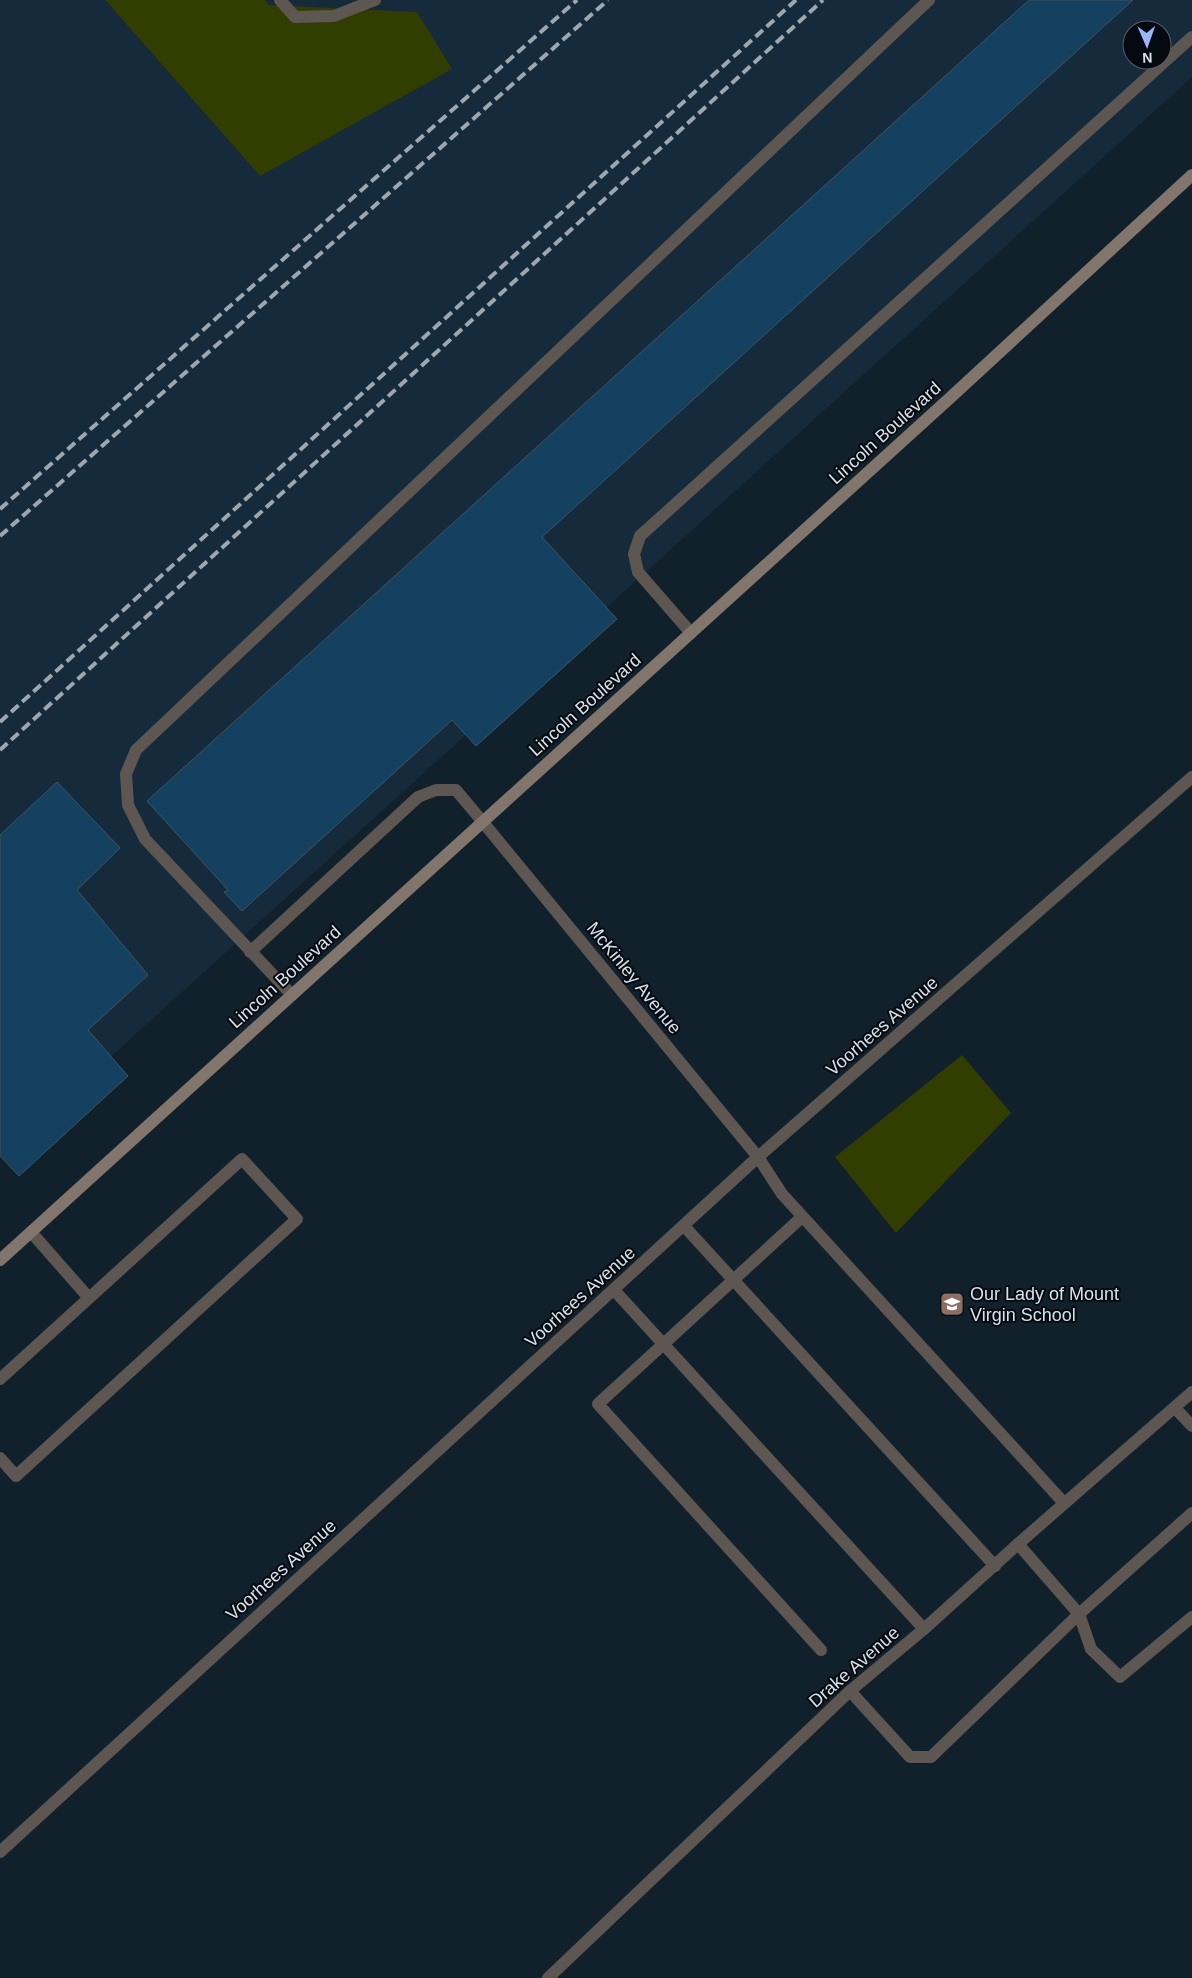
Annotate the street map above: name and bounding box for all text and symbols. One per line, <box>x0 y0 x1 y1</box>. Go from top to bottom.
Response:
north arrow <box>1122 20 1172 70</box>
text: N <box>1142 50 1153 66</box>
street label: Lincoln Boulevard <box>825 378 945 488</box>
street label: Lincoln Boulevard <box>525 650 645 760</box>
street label: McKinley Avenue <box>583 918 685 1038</box>
street label: Lincoln Boulevard <box>225 922 345 1032</box>
street label: Voorhees Avenue <box>822 972 942 1080</box>
street label: Voorhees Avenue <box>521 1242 639 1352</box>
place label: Our Lady of Mount Virgin School <box>970 1284 1119 1325</box>
school or university icon: Our Lady of Mount Virgin School <box>939 1291 965 1317</box>
street label: Voorhees Avenue <box>222 1515 340 1625</box>
street label: Drake Avenue <box>805 1622 903 1712</box>

